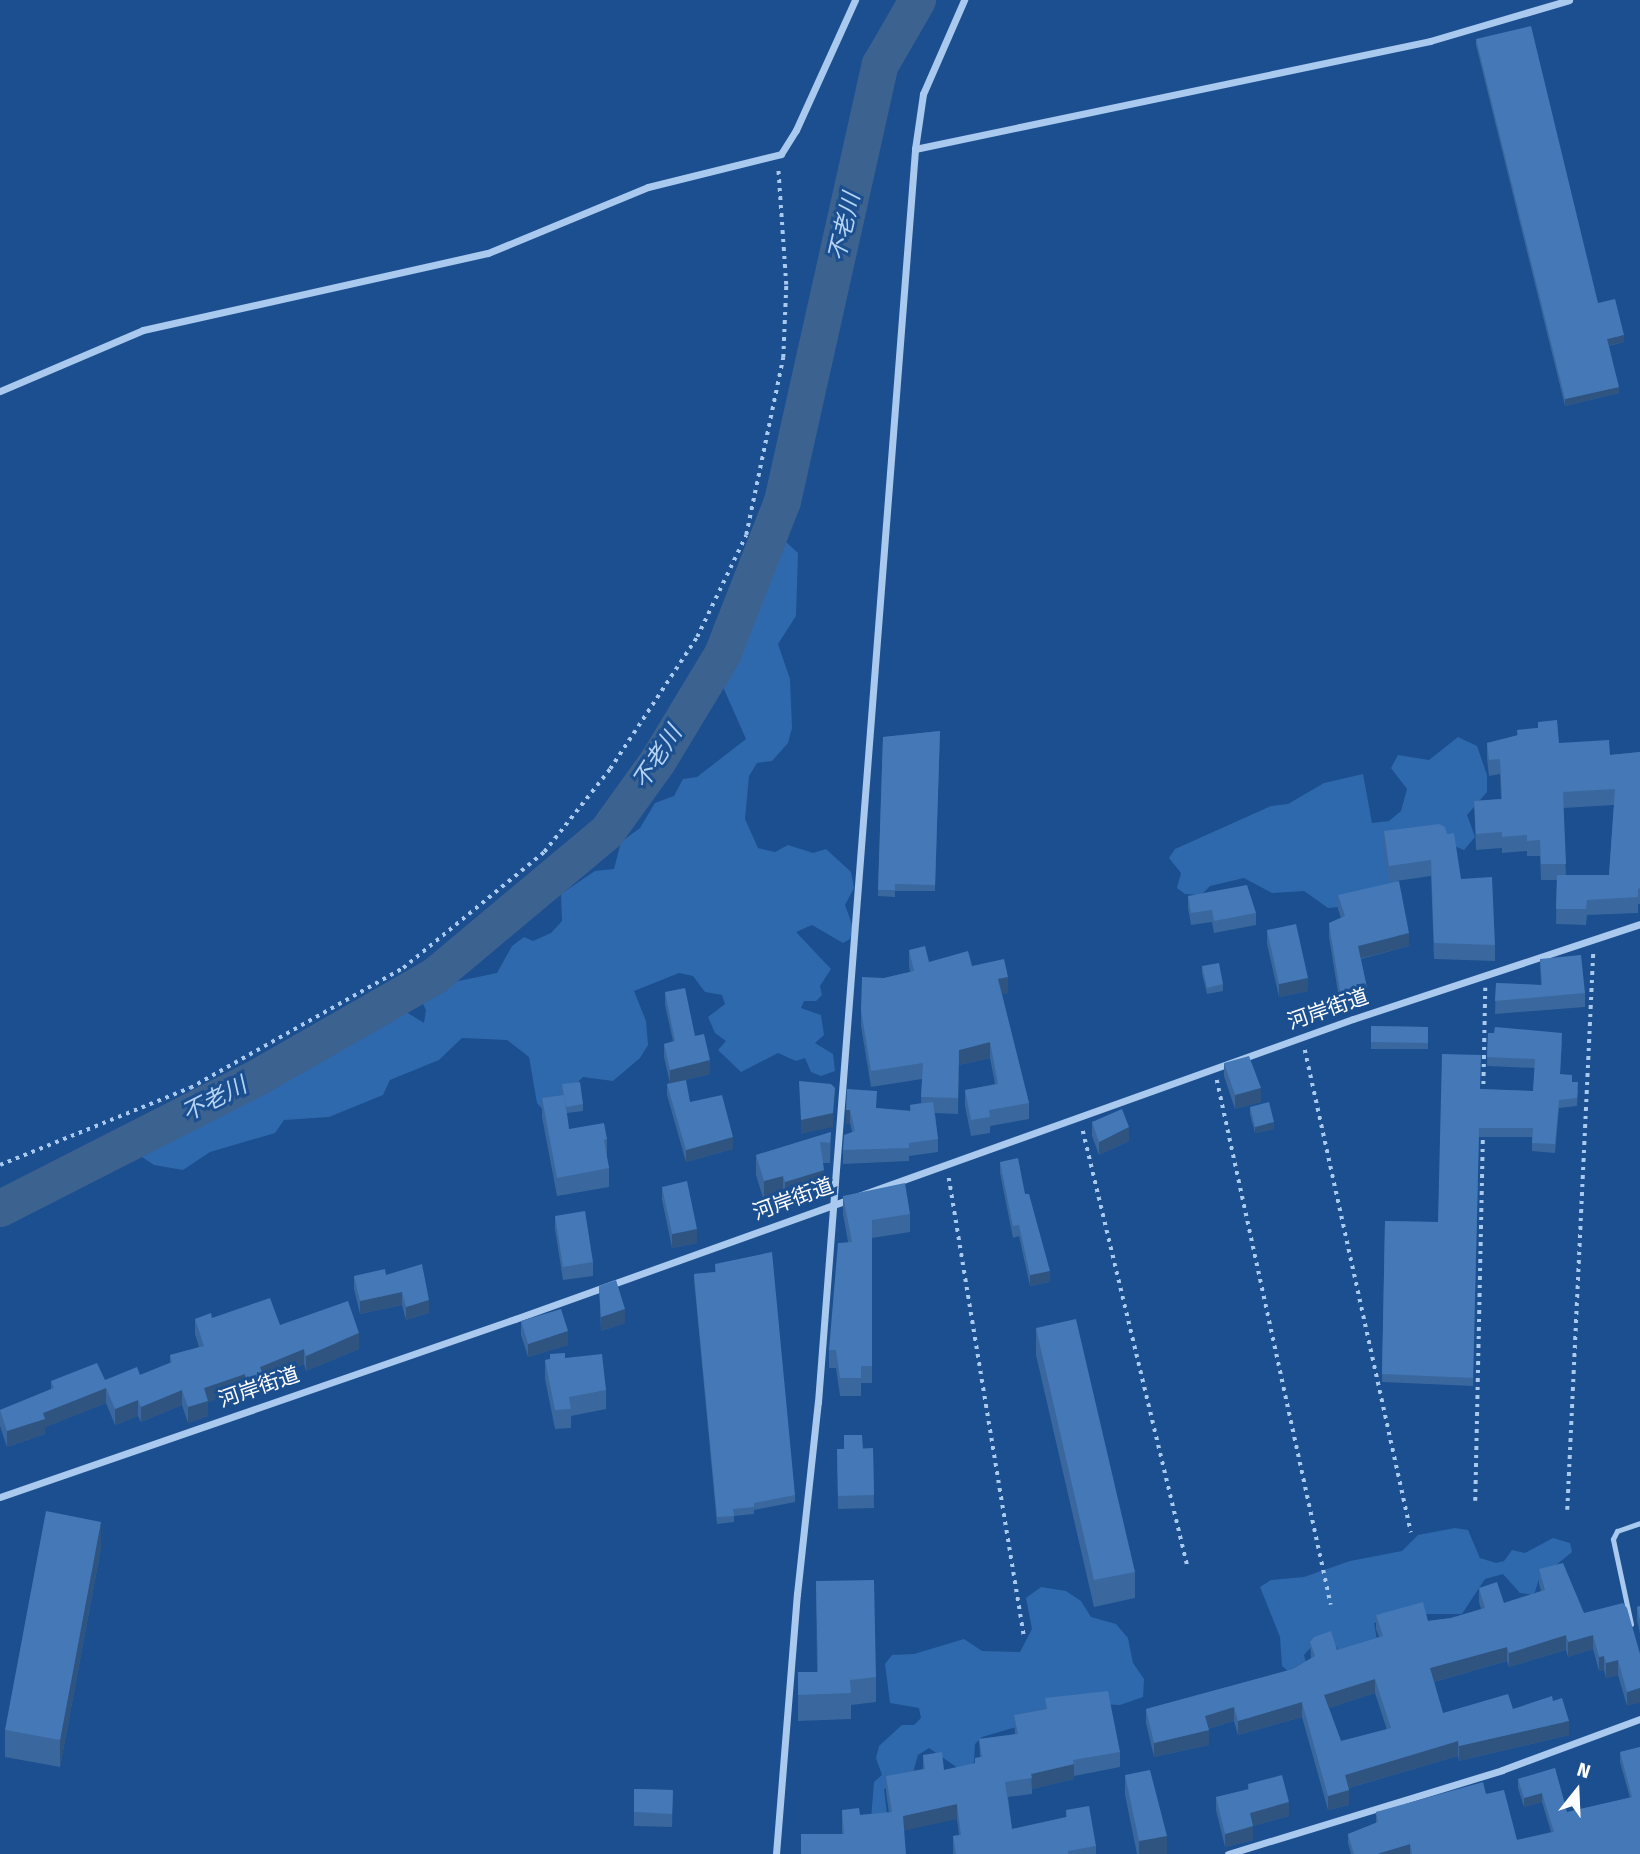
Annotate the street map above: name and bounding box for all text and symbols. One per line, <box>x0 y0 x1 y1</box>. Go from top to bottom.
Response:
water label: 不老川 <box>823 190 865 264</box>
water label: 不老川 <box>627 721 687 793</box>
street label: 河岸街道 <box>1284 983 1372 1035</box>
water label: 不老川 <box>177 1071 251 1127</box>
street label: 河岸街道 <box>749 1173 837 1225</box>
street label: 河岸街道 <box>215 1361 303 1413</box>
north arrow <box>1542 1756 1612 1826</box>
text: N <box>1574 1758 1593 1783</box>

